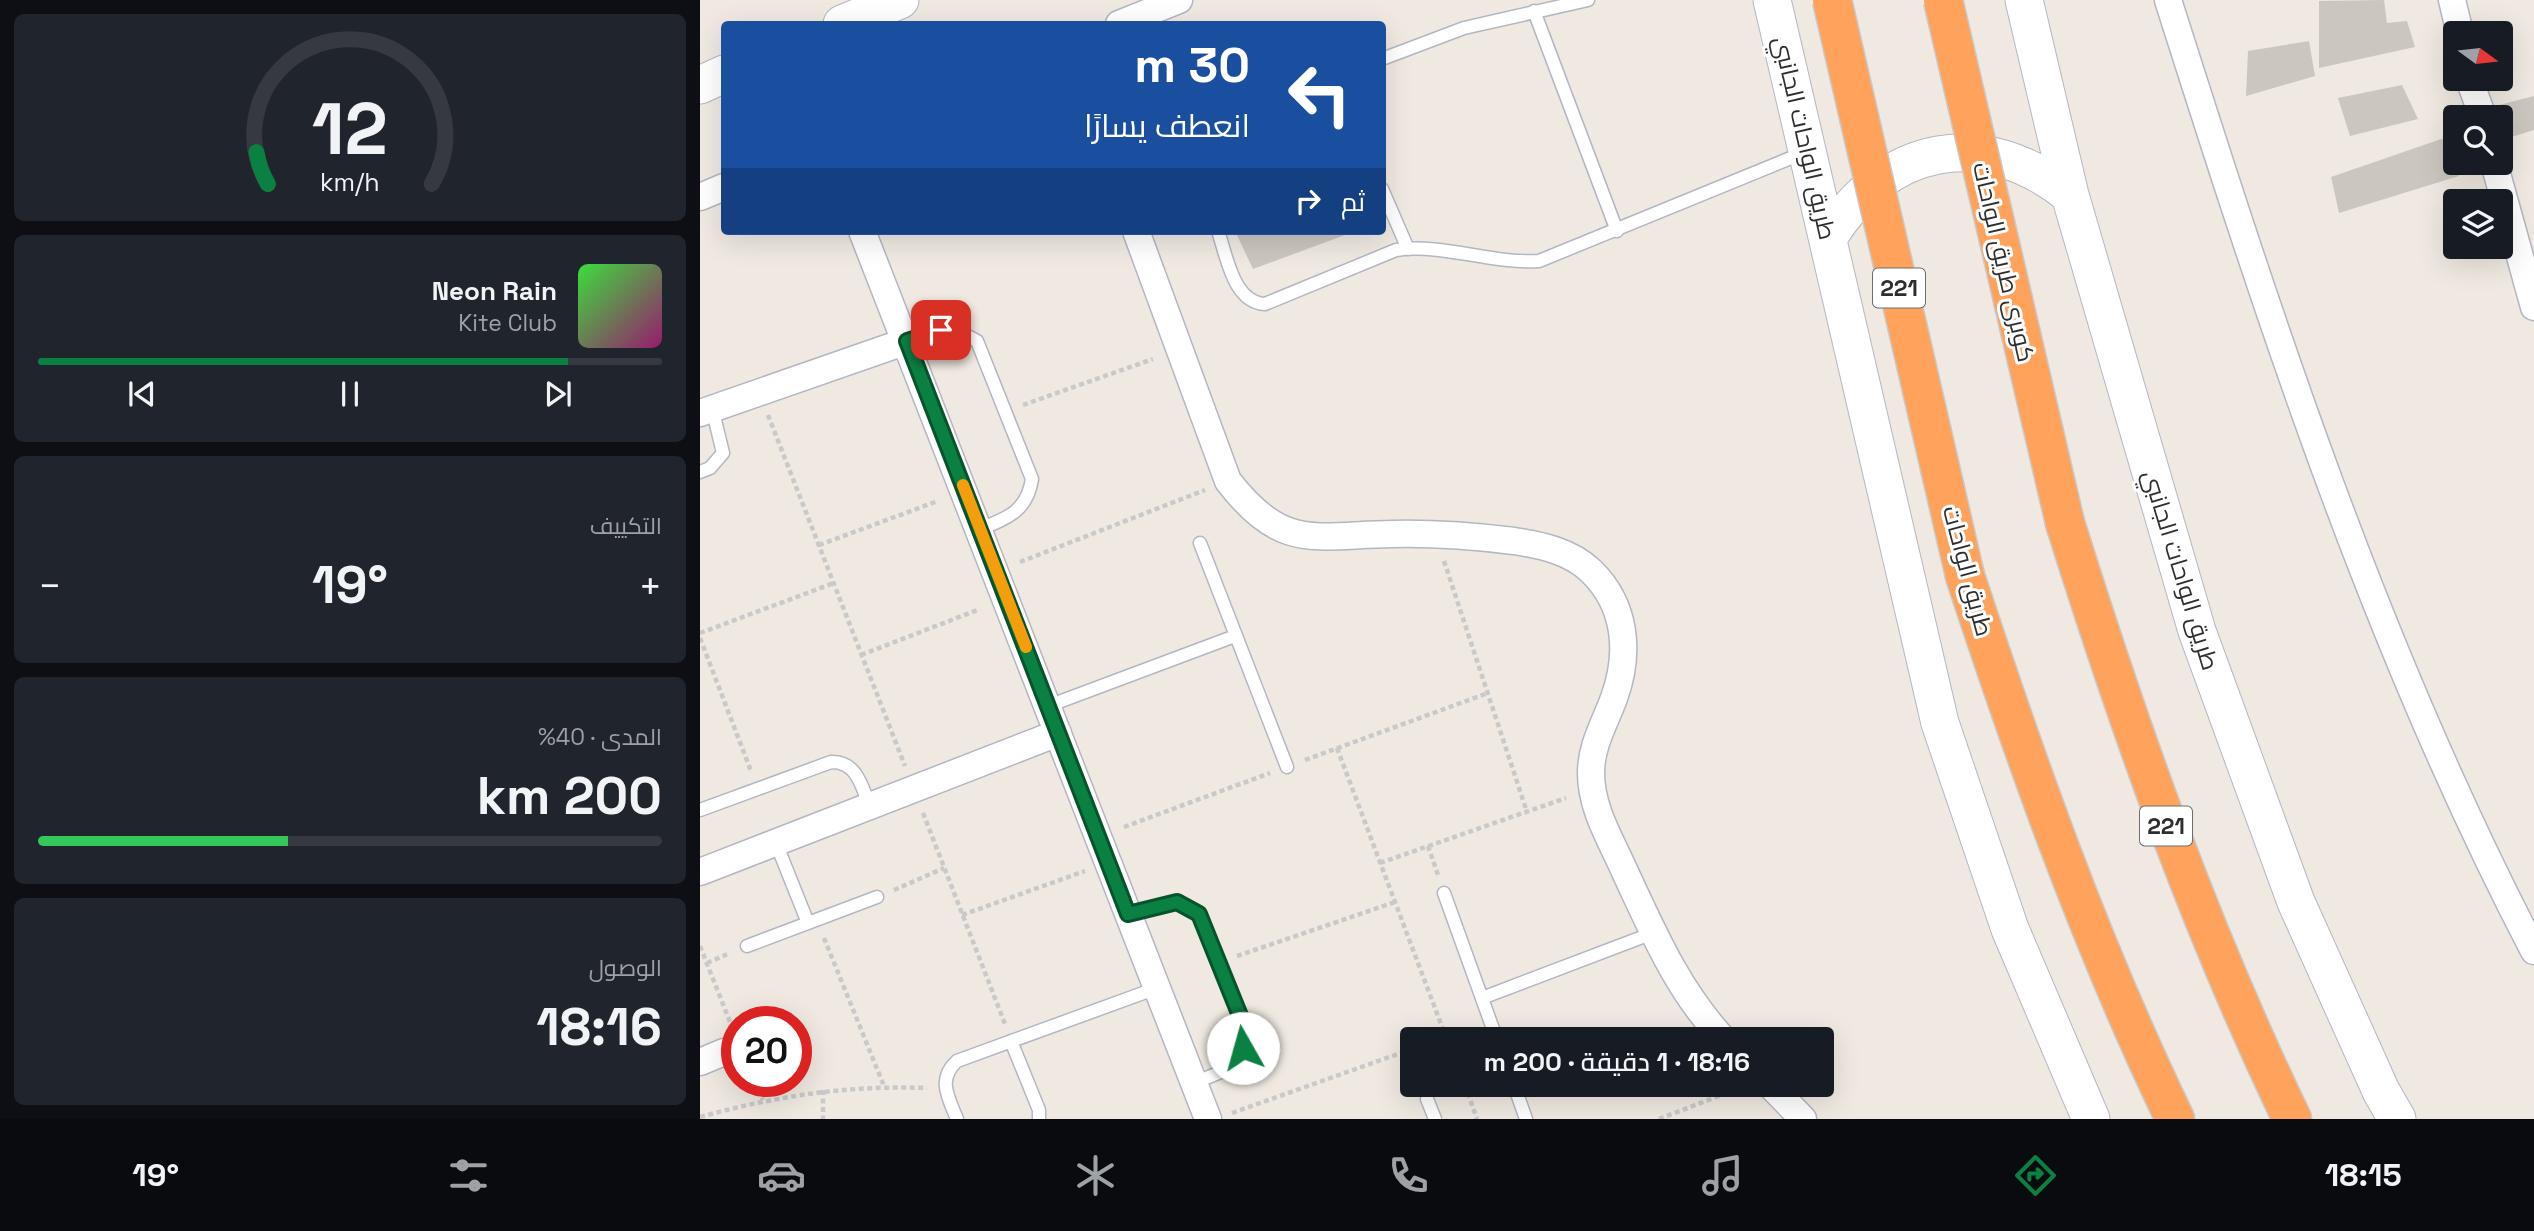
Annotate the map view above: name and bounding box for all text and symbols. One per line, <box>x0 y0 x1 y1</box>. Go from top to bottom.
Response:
north arrow <box>2443 21 2513 91</box>
map controls <box>2443 21 2513 259</box>
street label: طريق الواحات الجانبي <box>1763 33 1843 244</box>
text: 30 m <box>1134 34 1250 96</box>
icon: left <box>1274 49 1365 140</box>
text: 12 <box>312 82 388 175</box>
button: search <box>2443 105 2513 175</box>
text: انعطف يسارًا <box>1084 106 1250 146</box>
street label: كوبرى طريق الواحات <box>1966 159 2042 365</box>
text: km/h <box>320 165 380 197</box>
icon: right <box>1289 182 1327 220</box>
text: ثم <box>1341 185 1365 219</box>
button: layers <box>2443 189 2513 259</box>
road number: 221 <box>1873 268 1925 308</box>
text: Neon Rain <box>432 274 557 308</box>
pin <box>911 300 971 360</box>
text: Kite Club <box>458 308 557 338</box>
icon: arrive <box>922 311 960 349</box>
icon: previous <box>123 375 161 413</box>
icon: pause <box>331 375 369 413</box>
icon: next <box>539 375 577 413</box>
street label: طريق الواحات الجانبي <box>2132 466 2226 675</box>
street label: طريق الواحات <box>1936 502 2000 640</box>
text: التكييف <box>590 511 662 541</box>
text: 19° <box>312 552 388 618</box>
text: − <box>38 562 62 610</box>
text: + <box>638 562 662 610</box>
text: المدى · 40% <box>538 722 662 752</box>
text: 200 km <box>477 763 662 829</box>
road number: 221 <box>2140 806 2192 846</box>
text: الوصول <box>589 953 662 983</box>
text: 18:16 <box>536 994 662 1060</box>
speed limit sign: 20 <box>721 1006 812 1097</box>
position arrow <box>1206 1011 1280 1085</box>
text: 18:16 · 1 دقيقة · 200 m <box>1484 1045 1750 1079</box>
icon: filters <box>444 1151 493 1200</box>
icon: car <box>757 1151 806 1200</box>
icon: climate <box>1071 1151 1120 1200</box>
icon: phone <box>1384 1151 1433 1200</box>
icon: music <box>1698 1151 1747 1200</box>
icon: directions <box>2011 1151 2060 1200</box>
text: 19° <box>132 1155 179 1195</box>
text: 18:15 <box>2325 1155 2402 1195</box>

